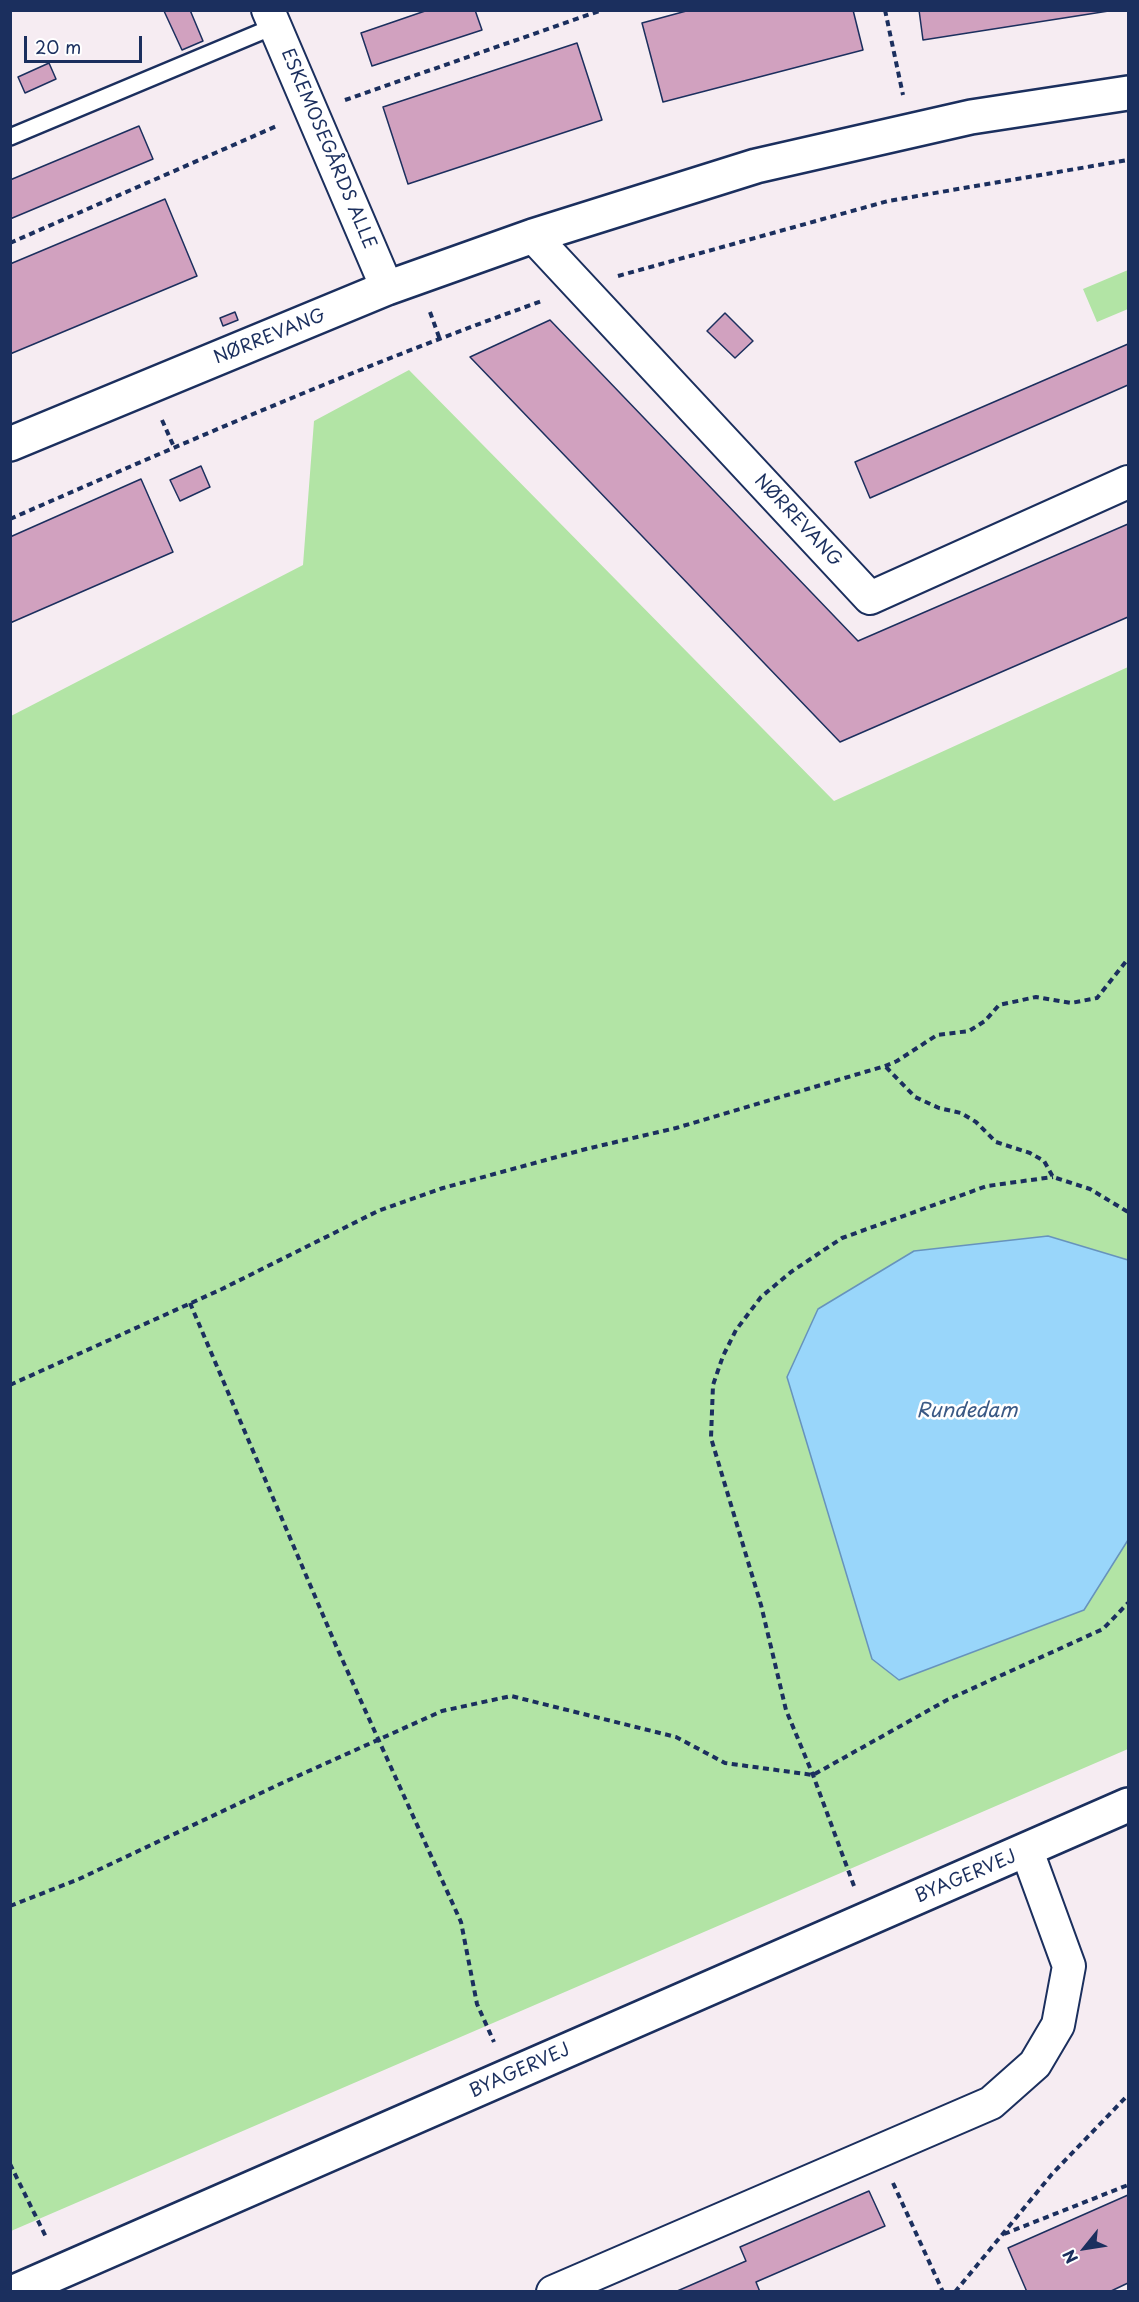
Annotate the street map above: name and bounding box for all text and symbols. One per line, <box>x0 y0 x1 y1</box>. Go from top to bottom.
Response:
scale bar <box>27 24 146 62</box>
text: 20 m <box>35 33 81 60</box>
street label: ESKEMOSEGÅRDS ALLE <box>276 46 380 252</box>
street label: NØRREVANG <box>211 305 329 369</box>
street label: NØRREVANG <box>750 470 846 572</box>
water label: Rundedam <box>916 1399 1018 1423</box>
street label: BYAGERVEJ <box>912 1846 1020 1908</box>
street label: BYAGERVEJ <box>466 2039 574 2103</box>
north arrow <box>1055 2218 1115 2278</box>
text: N <box>1056 2246 1083 2268</box>

